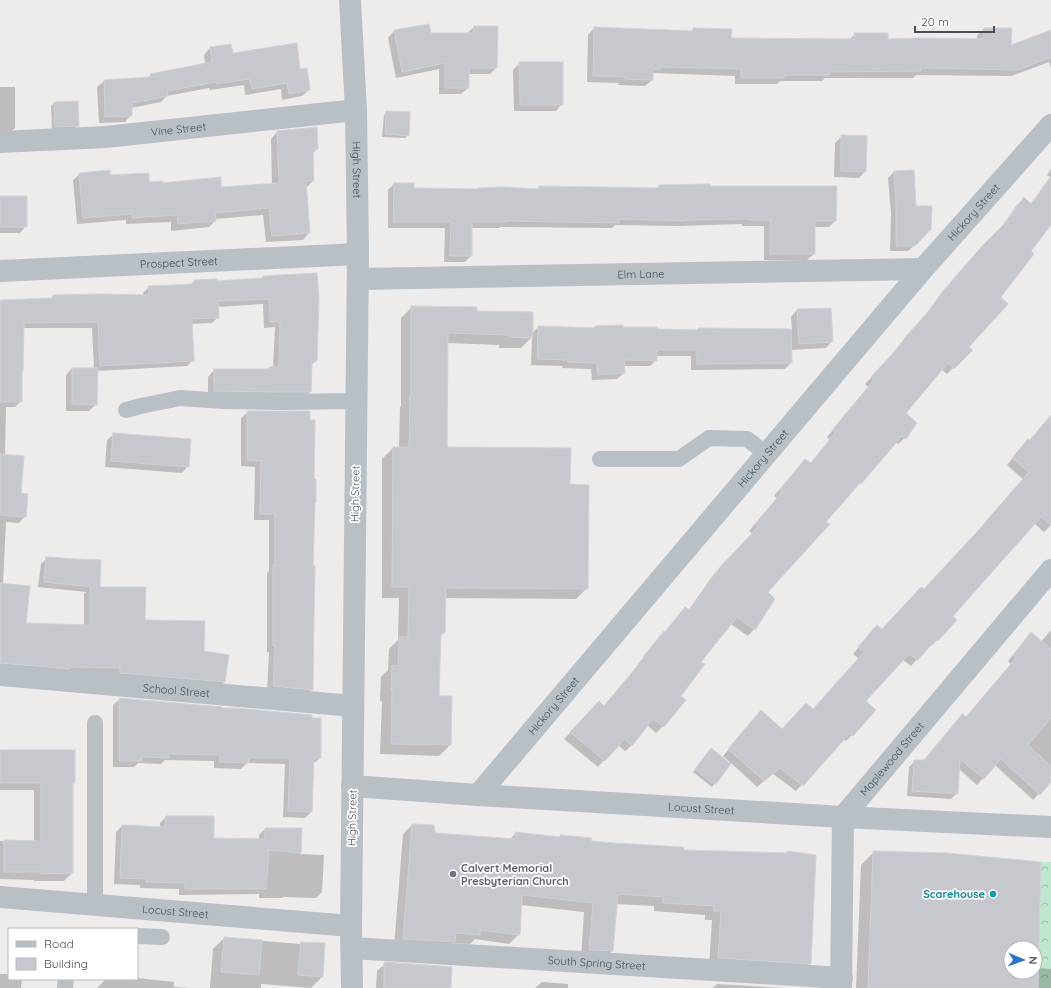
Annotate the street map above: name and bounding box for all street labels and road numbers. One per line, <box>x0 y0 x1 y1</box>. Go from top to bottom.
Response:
street label: Vine Street <box>150 119 207 139</box>
street label: High Street <box>349 141 364 198</box>
street label: Hickory Street <box>944 180 1003 244</box>
street label: Prospect Street <box>140 254 218 271</box>
street label: Elm Lane <box>617 267 665 281</box>
street label: Hickory Street <box>734 426 792 490</box>
street label: High Street <box>348 465 362 522</box>
street label: Hickory Street <box>525 674 582 738</box>
street label: School Street <box>142 681 211 700</box>
street label: Maplewood Street <box>857 719 927 799</box>
street label: High Street <box>345 789 359 846</box>
street label: Locust Street <box>668 799 735 817</box>
street label: Locust Street <box>142 902 209 921</box>
street label: South Spring Street <box>547 953 646 973</box>

